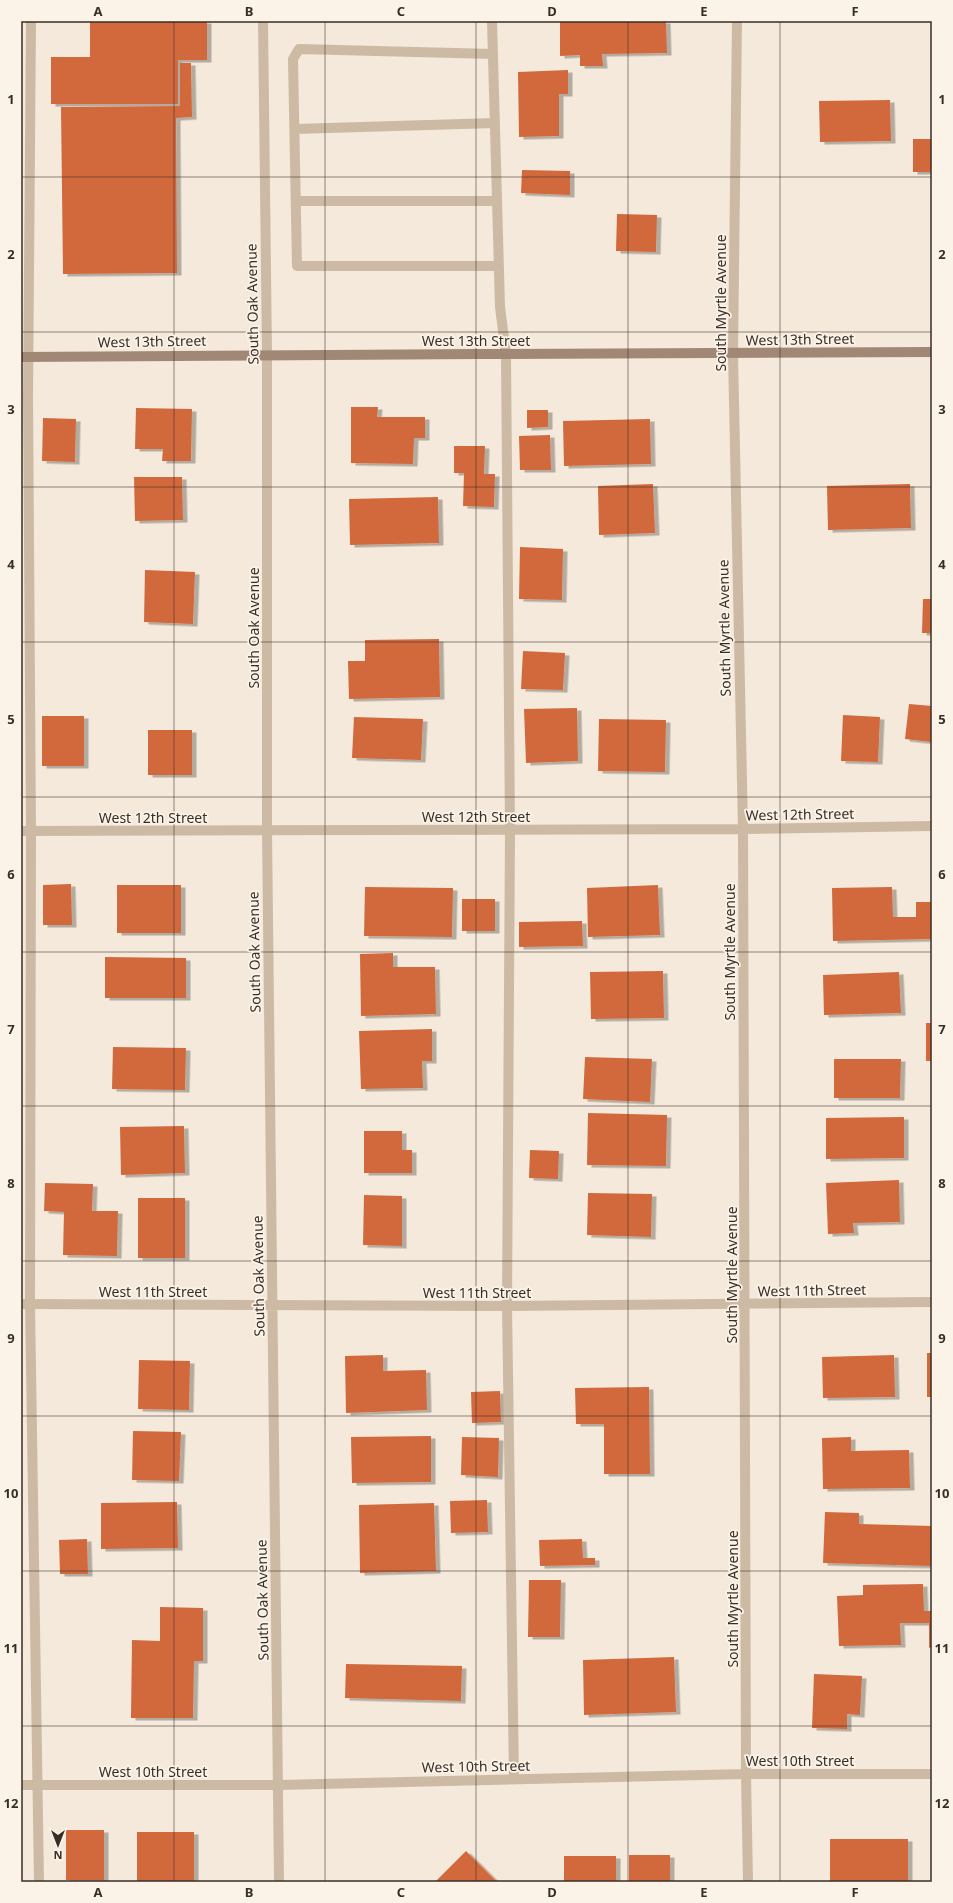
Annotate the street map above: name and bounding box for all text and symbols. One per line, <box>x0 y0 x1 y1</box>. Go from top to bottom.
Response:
text: A <box>94 2 103 20</box>
text: B <box>245 2 253 20</box>
text: C <box>397 2 405 20</box>
text: D <box>547 2 557 20</box>
text: E <box>700 2 708 20</box>
text: F <box>851 2 859 20</box>
text: 1 <box>7 90 15 108</box>
text: 1 <box>938 90 946 108</box>
street label: South Myrtle Avenue <box>711 234 730 372</box>
street label: South Oak Avenue <box>241 243 263 365</box>
text: 2 <box>7 245 15 263</box>
text: 2 <box>938 245 946 263</box>
street label: West 13th Street <box>746 329 854 349</box>
street label: West 13th Street <box>98 331 206 351</box>
street label: West 13th Street <box>422 331 530 350</box>
text: 3 <box>7 400 15 418</box>
text: 3 <box>938 400 946 418</box>
text: 4 <box>7 555 15 573</box>
text: 4 <box>938 555 946 573</box>
street label: South Myrtle Avenue <box>713 559 735 697</box>
street label: South Oak Avenue <box>244 567 263 689</box>
text: 5 <box>7 710 15 728</box>
text: 5 <box>938 710 946 728</box>
street label: West 12th Street <box>746 804 854 824</box>
street label: West 12th Street <box>422 807 530 826</box>
street label: West 12th Street <box>99 808 207 827</box>
text: 6 <box>7 865 15 883</box>
text: 6 <box>938 865 946 883</box>
street label: South Myrtle Avenue <box>720 883 739 1021</box>
street label: South Oak Avenue <box>243 891 265 1013</box>
text: 7 <box>7 1020 15 1038</box>
text: 7 <box>938 1020 946 1038</box>
text: 8 <box>7 1174 15 1192</box>
text: 8 <box>938 1174 946 1192</box>
street label: South Myrtle Avenue <box>722 1206 741 1344</box>
street label: South Oak Avenue <box>247 1215 269 1337</box>
street label: West 11th Street <box>758 1280 866 1300</box>
street label: West 11th Street <box>99 1282 207 1301</box>
street label: West 11th Street <box>423 1283 531 1302</box>
text: 9 <box>7 1329 15 1347</box>
text: 9 <box>938 1329 946 1347</box>
text: 10 <box>4 1484 18 1502</box>
text: 10 <box>935 1484 949 1502</box>
street label: South Myrtle Avenue <box>723 1530 742 1668</box>
street label: South Oak Avenue <box>251 1539 273 1661</box>
text: 11 <box>4 1639 18 1657</box>
text: 11 <box>935 1639 949 1657</box>
street label: West 10th Street <box>746 1751 854 1770</box>
street label: West 10th Street <box>422 1756 530 1776</box>
street label: West 10th Street <box>99 1762 207 1781</box>
text: 12 <box>4 1794 18 1812</box>
text: 12 <box>935 1794 949 1812</box>
north arrow <box>38 1825 78 1865</box>
text: N <box>54 1848 62 1863</box>
text: A <box>94 1883 103 1901</box>
text: B <box>245 1883 253 1901</box>
text: C <box>397 1883 405 1901</box>
text: D <box>547 1883 557 1901</box>
text: E <box>700 1883 708 1901</box>
text: F <box>851 1883 859 1901</box>

